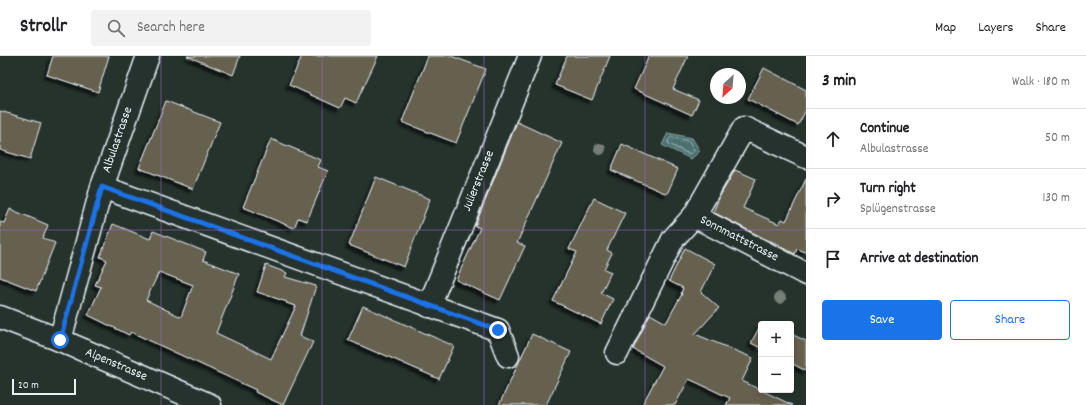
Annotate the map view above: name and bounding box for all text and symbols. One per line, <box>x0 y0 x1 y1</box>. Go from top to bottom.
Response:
search box <box>91 10 371 46</box>
text: Strollr <box>20 14 67 41</box>
icon: search <box>105 17 127 39</box>
text: Search here <box>137 17 205 39</box>
text: Map <box>935 18 956 38</box>
text: Layers <box>978 18 1013 38</box>
text: Share <box>1035 18 1066 38</box>
north arrow <box>710 68 746 104</box>
text: 3 min <box>822 70 856 94</box>
text: Walk · 180 m <box>1012 73 1070 92</box>
street label: Albulastrasse <box>98 104 138 175</box>
text: Continue <box>860 118 909 140</box>
icon: ahead <box>822 128 844 150</box>
text: 50 m <box>1045 129 1070 148</box>
text: Albulastrasse <box>860 140 928 159</box>
street label: Julierstrasse <box>458 147 500 214</box>
text: Turn right <box>860 178 916 200</box>
icon: right <box>822 188 844 210</box>
text: 130 m <box>1042 189 1070 208</box>
text: Splügenstrasse <box>860 200 936 219</box>
street label: Sonnmattstrasse <box>696 211 782 267</box>
icon: arrive <box>822 248 844 270</box>
text: Arrive at destination <box>860 248 978 270</box>
button: Save <box>822 300 942 340</box>
button: Share <box>950 300 1070 340</box>
route end <box>489 321 507 339</box>
map controls <box>758 321 794 393</box>
button: + <box>758 321 794 357</box>
route start <box>51 331 69 349</box>
street label: Alpenstrasse <box>82 343 150 387</box>
button: − <box>758 357 794 393</box>
scale bar <box>12 377 76 396</box>
text: 20 m <box>18 378 39 394</box>

